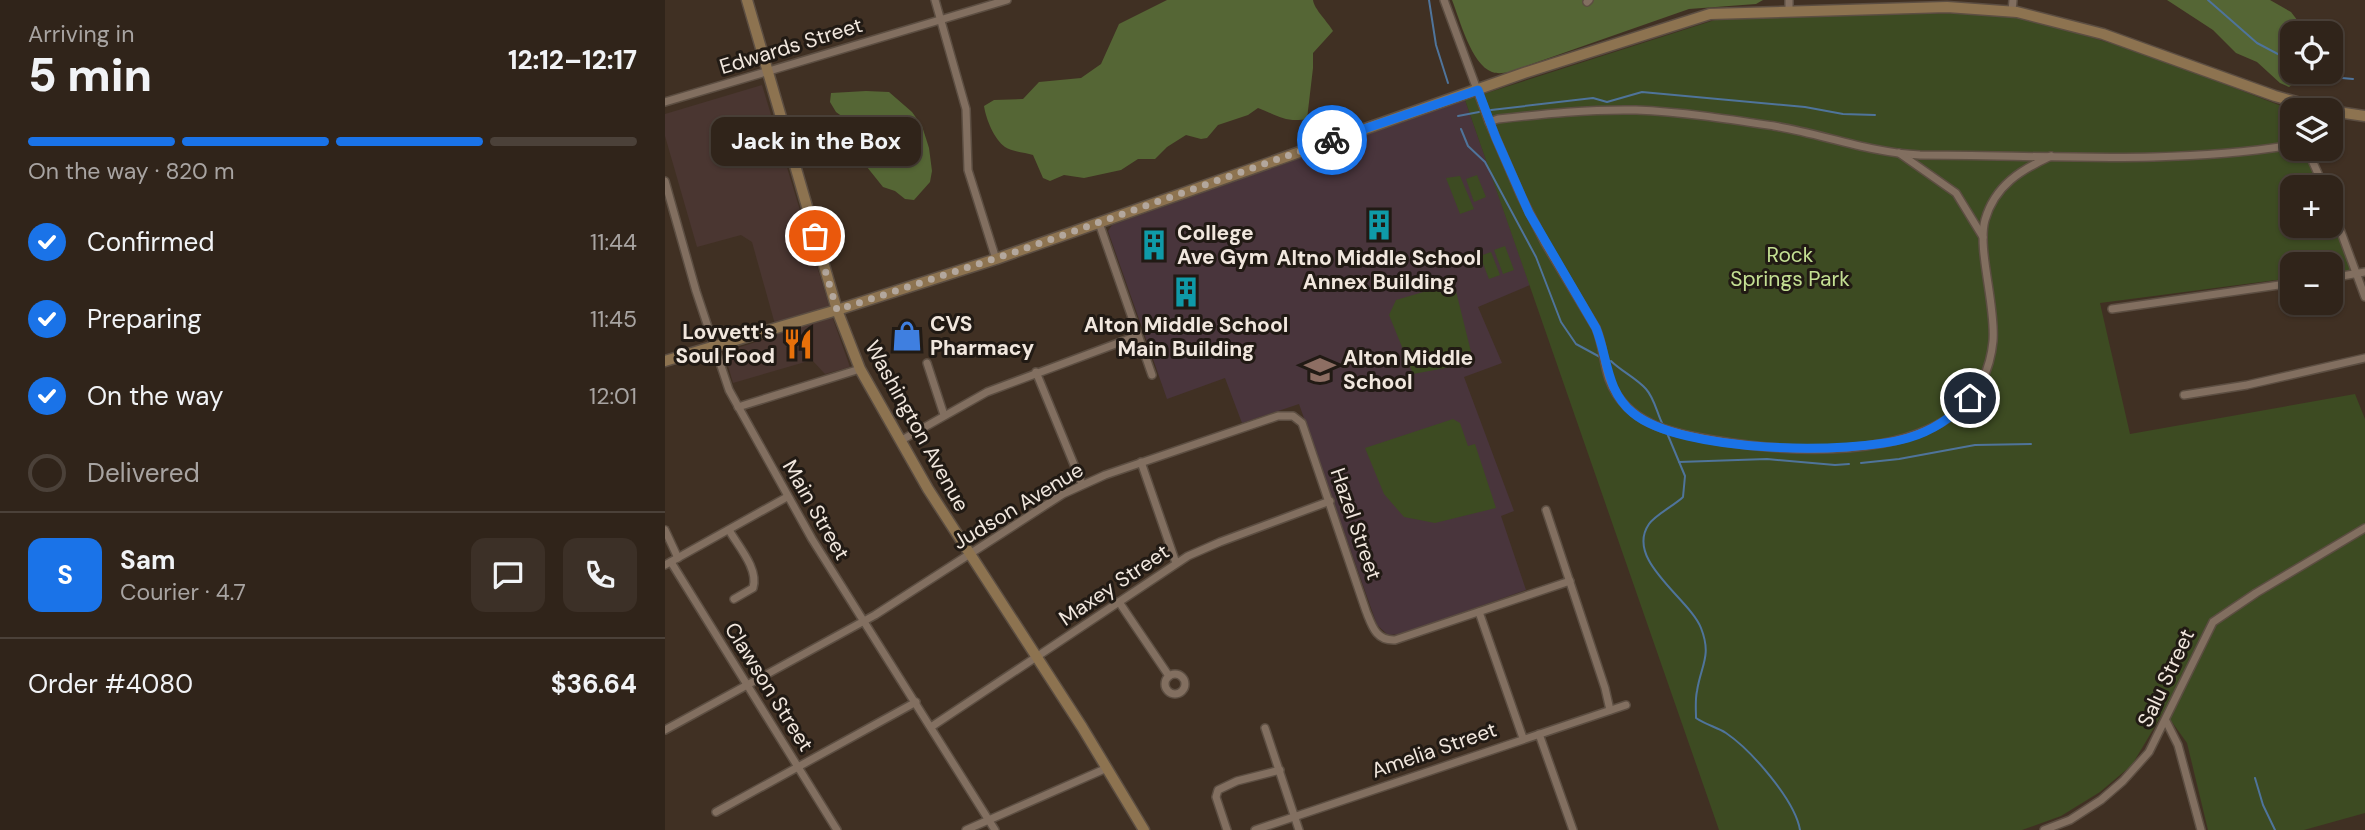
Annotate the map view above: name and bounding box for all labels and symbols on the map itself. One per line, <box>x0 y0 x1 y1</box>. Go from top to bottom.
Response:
street label: Edwards Street <box>716 11 866 81</box>
courier <box>1297 105 1367 175</box>
callout: Jack in the Box <box>710 117 920 166</box>
pin <box>785 206 845 266</box>
building icon: Altno Middle School Annex Building <box>1362 208 1396 242</box>
place label: College Ave Gym <box>1177 219 1268 271</box>
building icon: College Ave Gym <box>1137 228 1171 262</box>
park label: Rock Springs Park <box>1730 241 1850 293</box>
place label: Altno Middle School Annex Building <box>1277 244 1481 296</box>
building icon: Alton Middle School Main Building <box>1169 275 1203 309</box>
place label: CVS Pharmacy <box>930 310 1035 362</box>
place label: Alton Middle School Main Building <box>1084 311 1288 363</box>
place label: Lovvett's Soul Food <box>676 318 775 370</box>
shop icon: CVS Pharmacy <box>890 319 924 353</box>
restaurant icon: Lovvett's Soul Food <box>781 327 815 361</box>
street label: Washington Avenue <box>858 335 976 517</box>
place label: Alton Middle School <box>1343 344 1473 396</box>
school or university icon: Alton Middle School <box>1303 353 1337 387</box>
pin <box>1940 368 2000 428</box>
street label: Main Street <box>776 455 856 565</box>
street label: Judson Avenue <box>947 456 1089 556</box>
street label: Hazel Street <box>1324 464 1388 584</box>
street label: Maxey Street <box>1053 538 1175 632</box>
street label: Clawson Street <box>718 617 820 757</box>
street label: Salu Street <box>2131 624 2201 732</box>
street label: Amelia Street <box>1368 715 1500 785</box>

